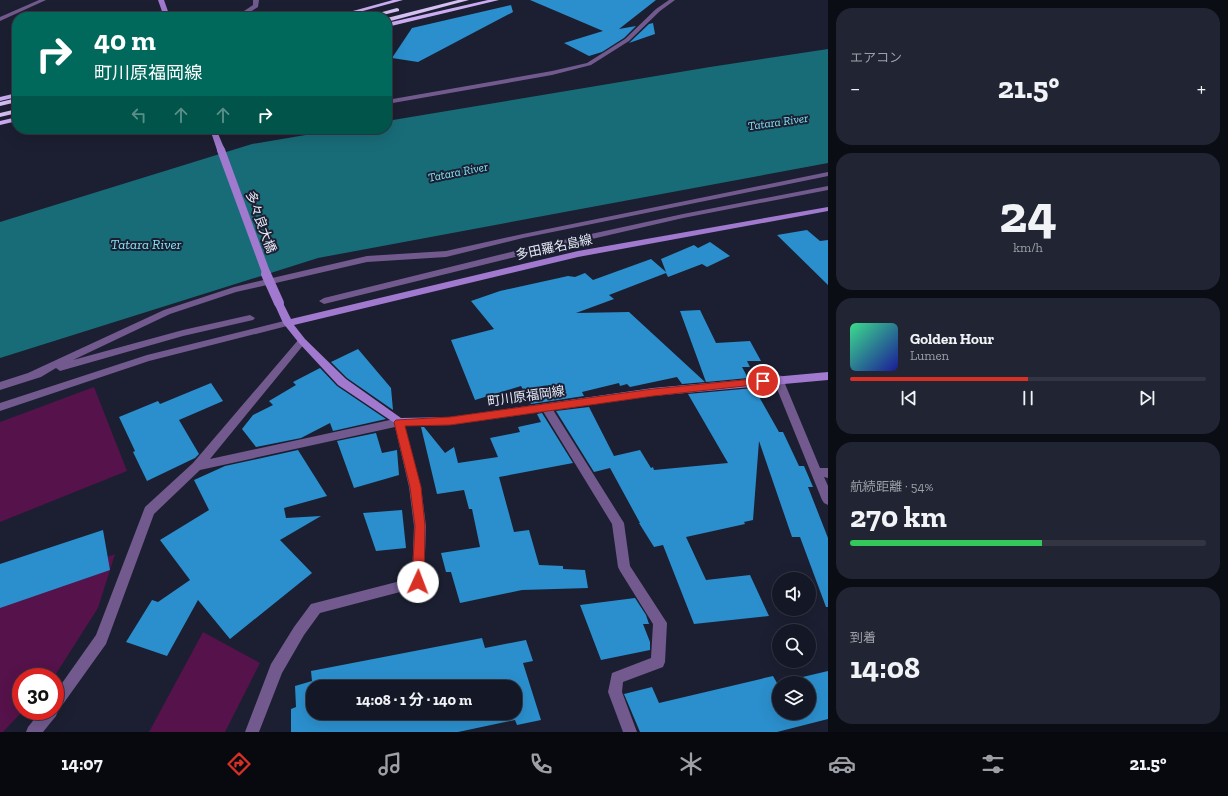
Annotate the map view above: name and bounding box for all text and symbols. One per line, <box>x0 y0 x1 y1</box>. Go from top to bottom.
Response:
text: 40 m <box>94 24 156 57</box>
icon: right <box>28 28 80 80</box>
text: エアコン <box>850 50 902 65</box>
text: 町川原福岡線 <box>94 62 202 84</box>
text: 21.5° <box>998 70 1059 106</box>
text: − <box>850 75 860 102</box>
text: + <box>1197 75 1206 102</box>
icon: left <box>128 104 150 126</box>
icon: ahead <box>170 104 192 126</box>
icon: ahead <box>212 104 234 126</box>
icon: right <box>254 104 276 126</box>
water label: Tatara River <box>747 111 810 133</box>
water label: Tatara River <box>427 159 490 185</box>
text: 24 <box>999 183 1057 245</box>
street label: 多々良大橋 <box>243 189 279 255</box>
street label: 多田羅名島線 <box>514 232 594 262</box>
water label: Tatara River <box>111 236 182 253</box>
text: km/h <box>1013 240 1043 255</box>
text: Golden Hour <box>910 330 994 348</box>
text: Lumen <box>910 348 949 363</box>
pin <box>746 364 780 398</box>
icon: arrive <box>752 370 774 392</box>
street label: 町川原福岡線 <box>486 383 566 409</box>
icon: previous <box>898 387 920 409</box>
icon: pause <box>1017 387 1039 409</box>
icon: next <box>1136 387 1158 409</box>
text: 航続距離 · 54% <box>850 479 933 494</box>
text: 270 km <box>850 499 947 535</box>
position arrow <box>397 561 439 603</box>
map controls <box>772 572 816 720</box>
button: sound <box>772 572 816 616</box>
button: search <box>772 624 816 668</box>
text: 到着 <box>850 630 876 645</box>
text: 14:08 <box>850 650 920 686</box>
speed limit sign: 30 <box>12 668 64 720</box>
button: layers <box>772 676 816 720</box>
text: 14:08 · 1 分 · 140 m <box>356 691 472 709</box>
icon: directions <box>225 750 253 778</box>
icon: music <box>376 750 404 778</box>
icon: phone <box>527 750 555 778</box>
icon: climate <box>677 750 705 778</box>
icon: car <box>828 750 856 778</box>
icon: filters <box>979 750 1007 778</box>
text: 14:07 <box>61 753 103 775</box>
text: 21.5° <box>1130 753 1167 775</box>

